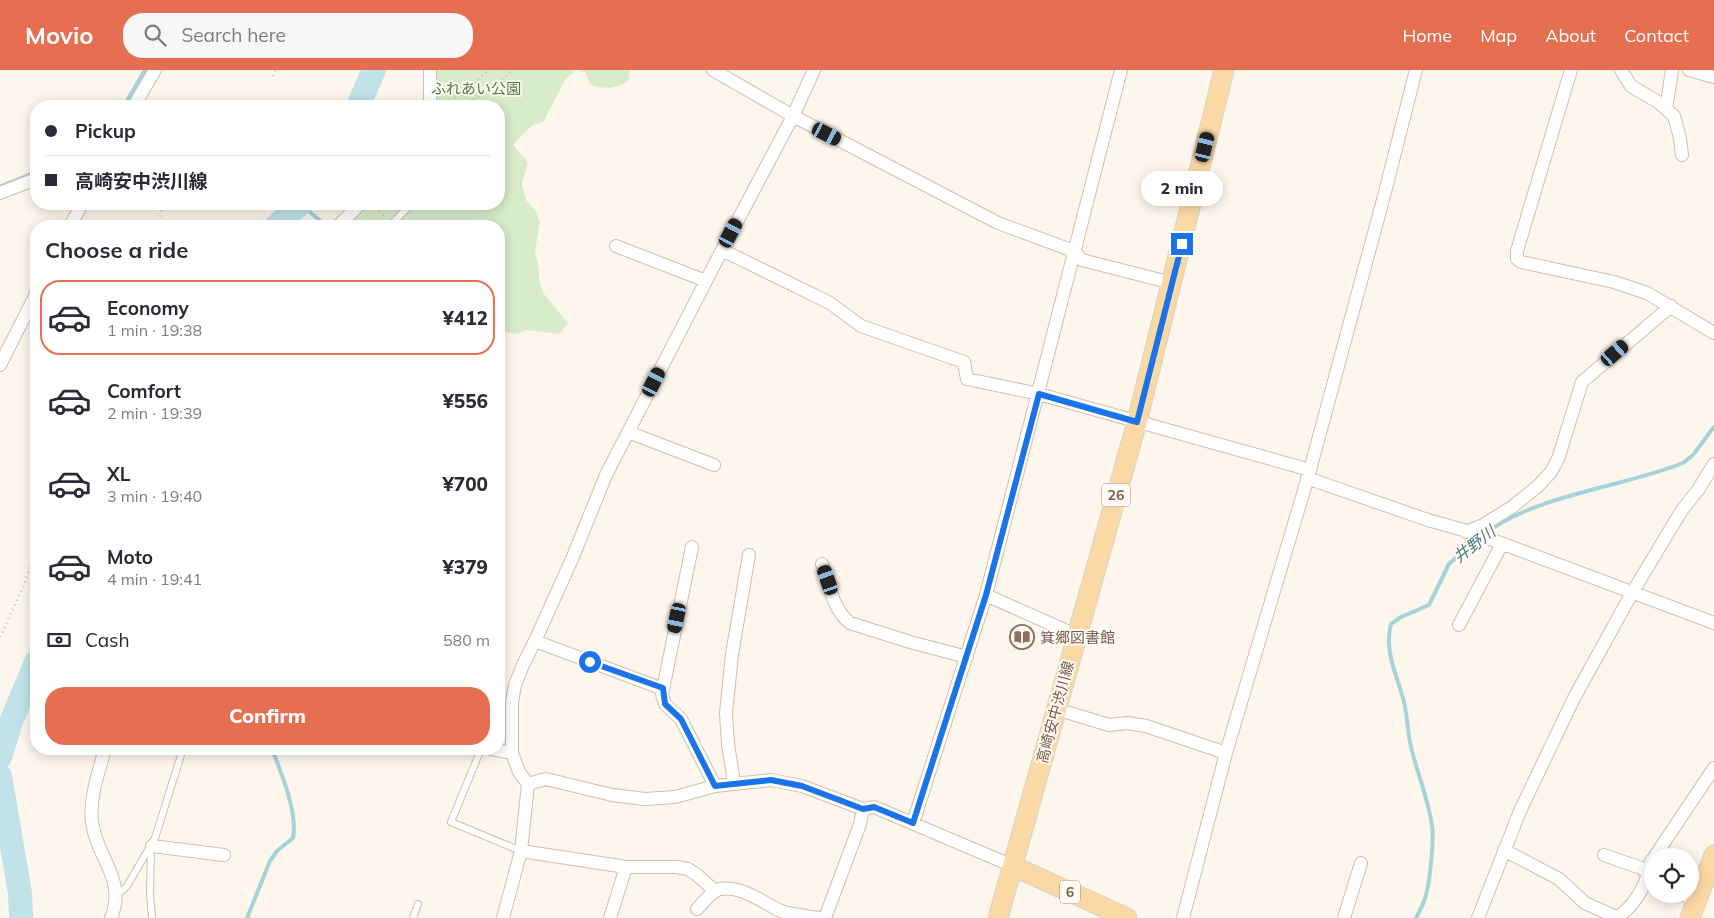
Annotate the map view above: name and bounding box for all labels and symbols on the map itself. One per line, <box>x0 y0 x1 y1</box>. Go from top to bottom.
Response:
park label: ふれあい公園 <box>431 79 521 98</box>
car <box>810 121 843 147</box>
car <box>1194 131 1215 163</box>
callout: 2 min <box>1141 171 1223 206</box>
car <box>717 216 744 250</box>
route end <box>1171 233 1193 255</box>
car <box>1598 337 1631 369</box>
car <box>640 365 667 399</box>
road number: 26 <box>1102 484 1130 506</box>
water label: 井野川 <box>1449 520 1501 567</box>
car <box>816 563 839 597</box>
car <box>666 602 687 634</box>
library icon: 箕郷図書館 <box>1009 624 1035 650</box>
place label: 箕郷図書館 <box>1040 628 1115 647</box>
route start <box>579 651 601 673</box>
street label: 高崎安中渋川線 <box>1032 659 1078 765</box>
road number: 6 <box>1060 880 1080 904</box>

